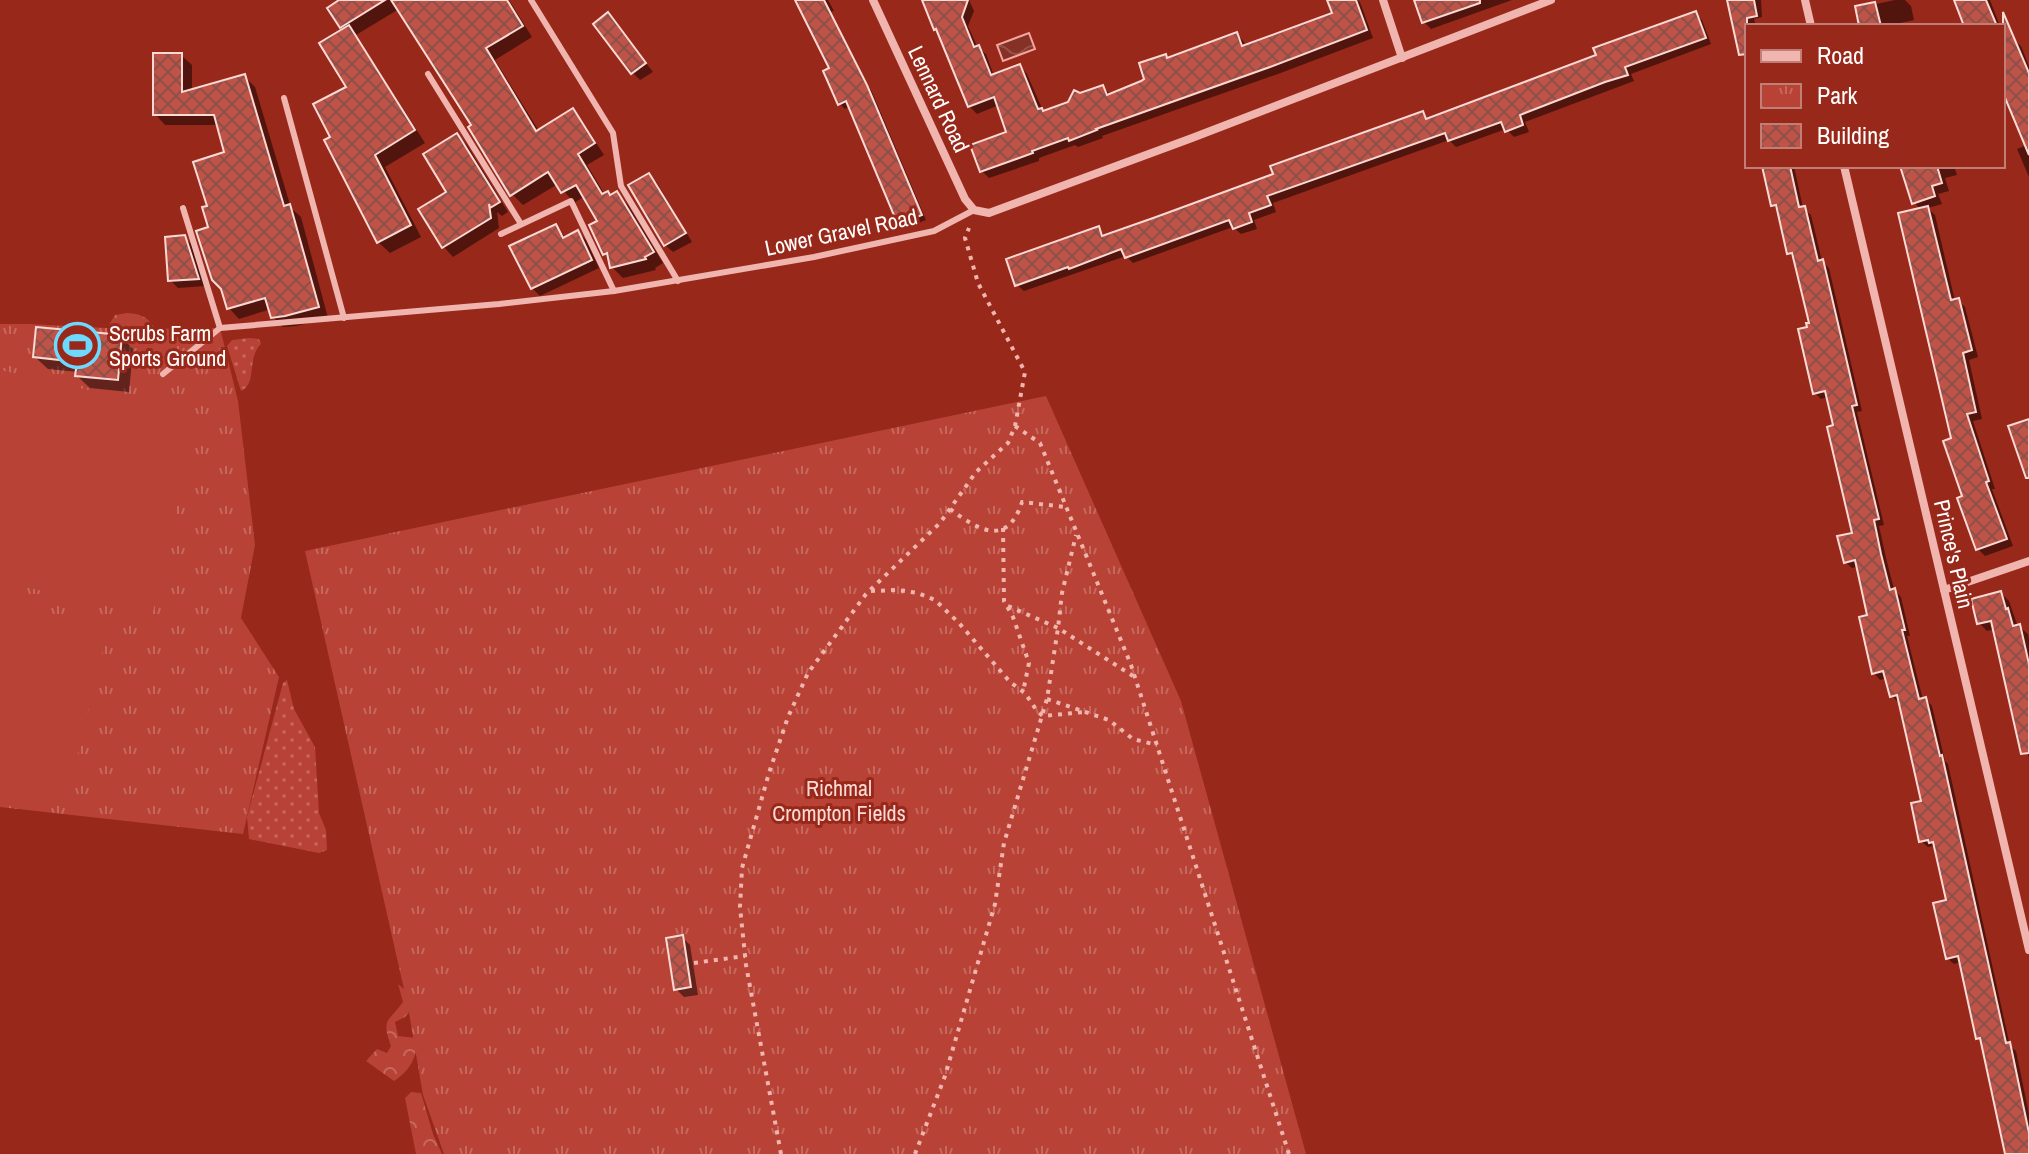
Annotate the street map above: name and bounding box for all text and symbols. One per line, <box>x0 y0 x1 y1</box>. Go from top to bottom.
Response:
legend <box>1745 24 2005 168</box>
text: Road <box>1817 39 1864 71</box>
street label: Lennard Road <box>901 41 977 157</box>
text: Park <box>1817 79 1858 111</box>
text: Building <box>1817 119 1889 151</box>
street label: Lower Gravel Road <box>762 201 920 263</box>
place label: Scrubs Farm Sports Ground <box>109 318 226 373</box>
sports icon: Scrubs Farm Sports Ground <box>54 322 102 370</box>
street label: Prince's Plain <box>1927 497 1981 611</box>
park label: Richmal Crompton Fields <box>772 773 906 828</box>

